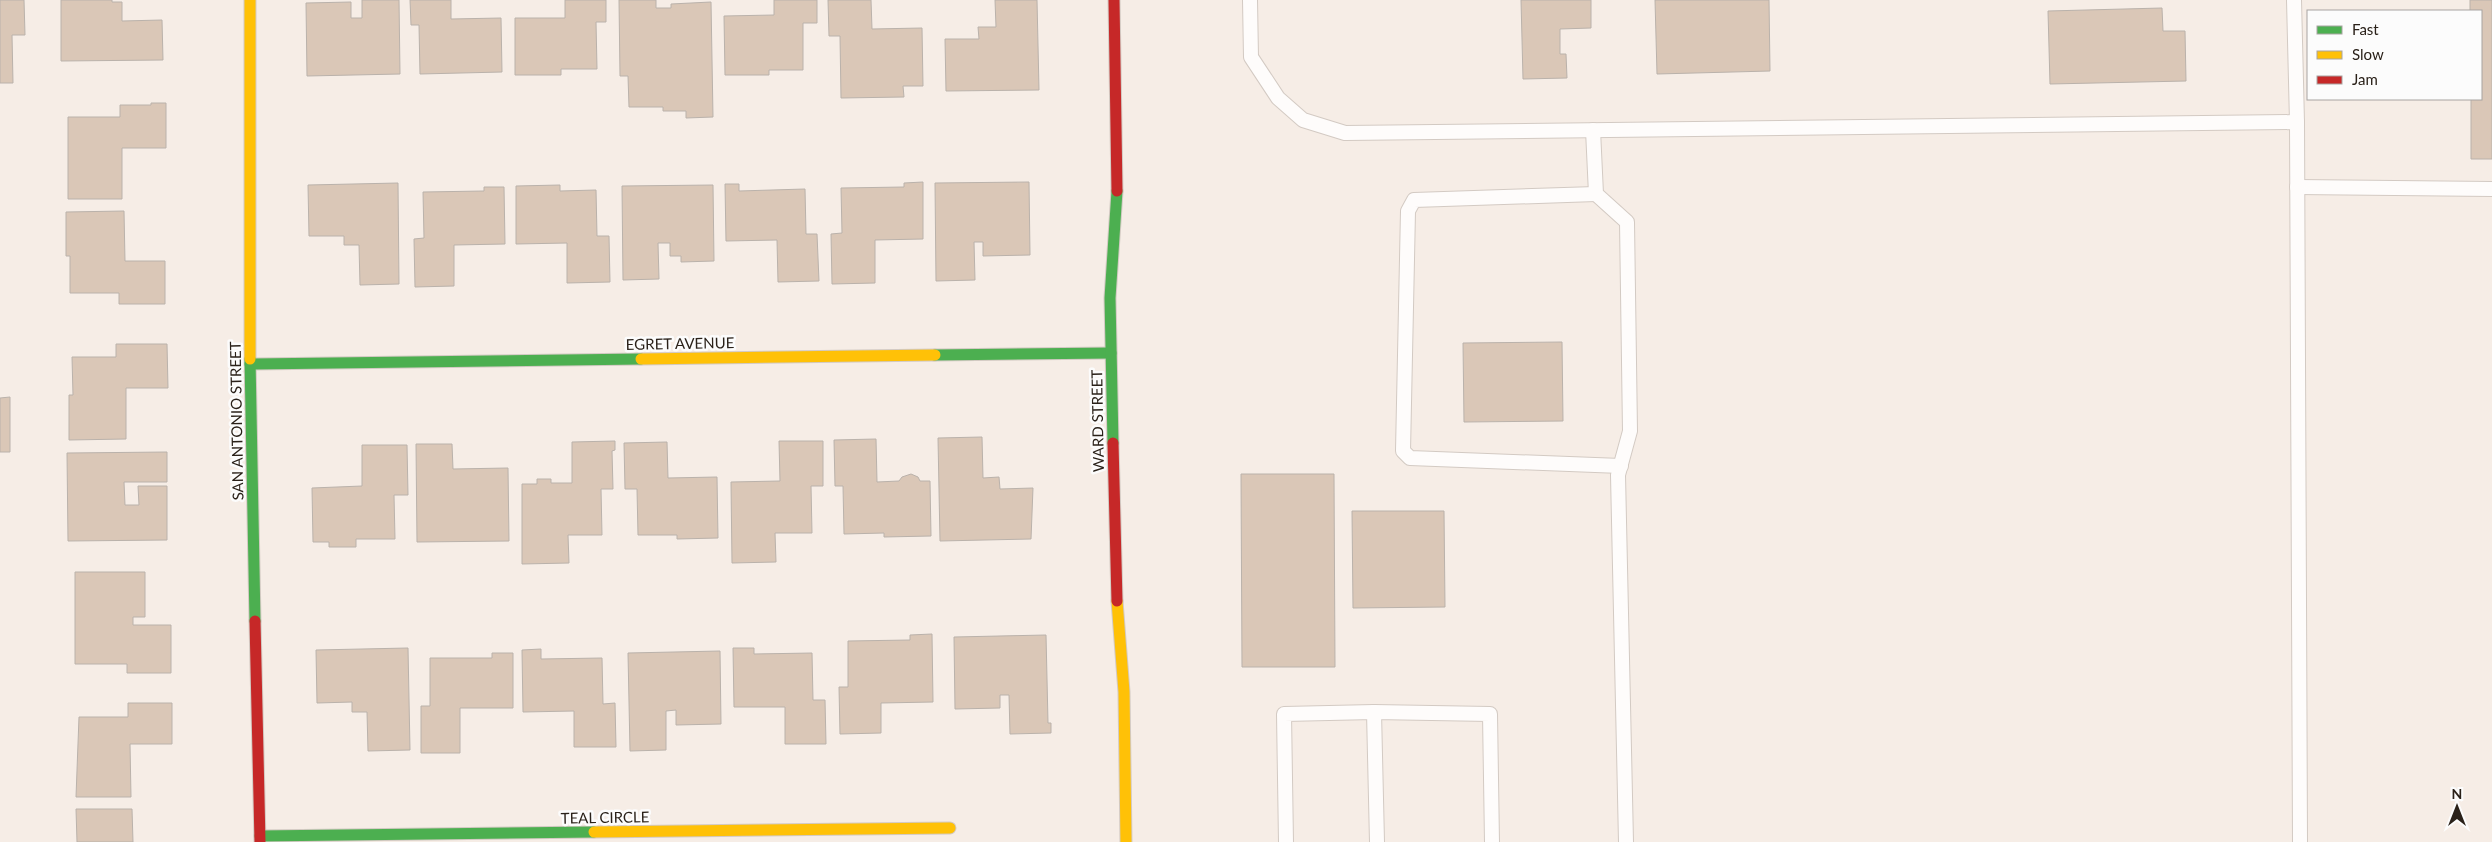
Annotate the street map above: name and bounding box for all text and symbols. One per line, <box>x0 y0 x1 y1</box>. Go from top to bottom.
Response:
legend <box>2307 10 2482 100</box>
text: Fast <box>2352 20 2379 38</box>
text: Slow <box>2352 45 2384 63</box>
text: Jam <box>2352 70 2378 88</box>
street label: EGRET AVENUE <box>626 333 734 353</box>
street label: SAN ANTONIO STREET <box>226 341 246 501</box>
street label: WARD STREET <box>1087 370 1107 472</box>
north arrow <box>2432 782 2482 832</box>
text: N <box>2452 785 2462 802</box>
street label: TEAL CIRCLE <box>561 807 649 827</box>

